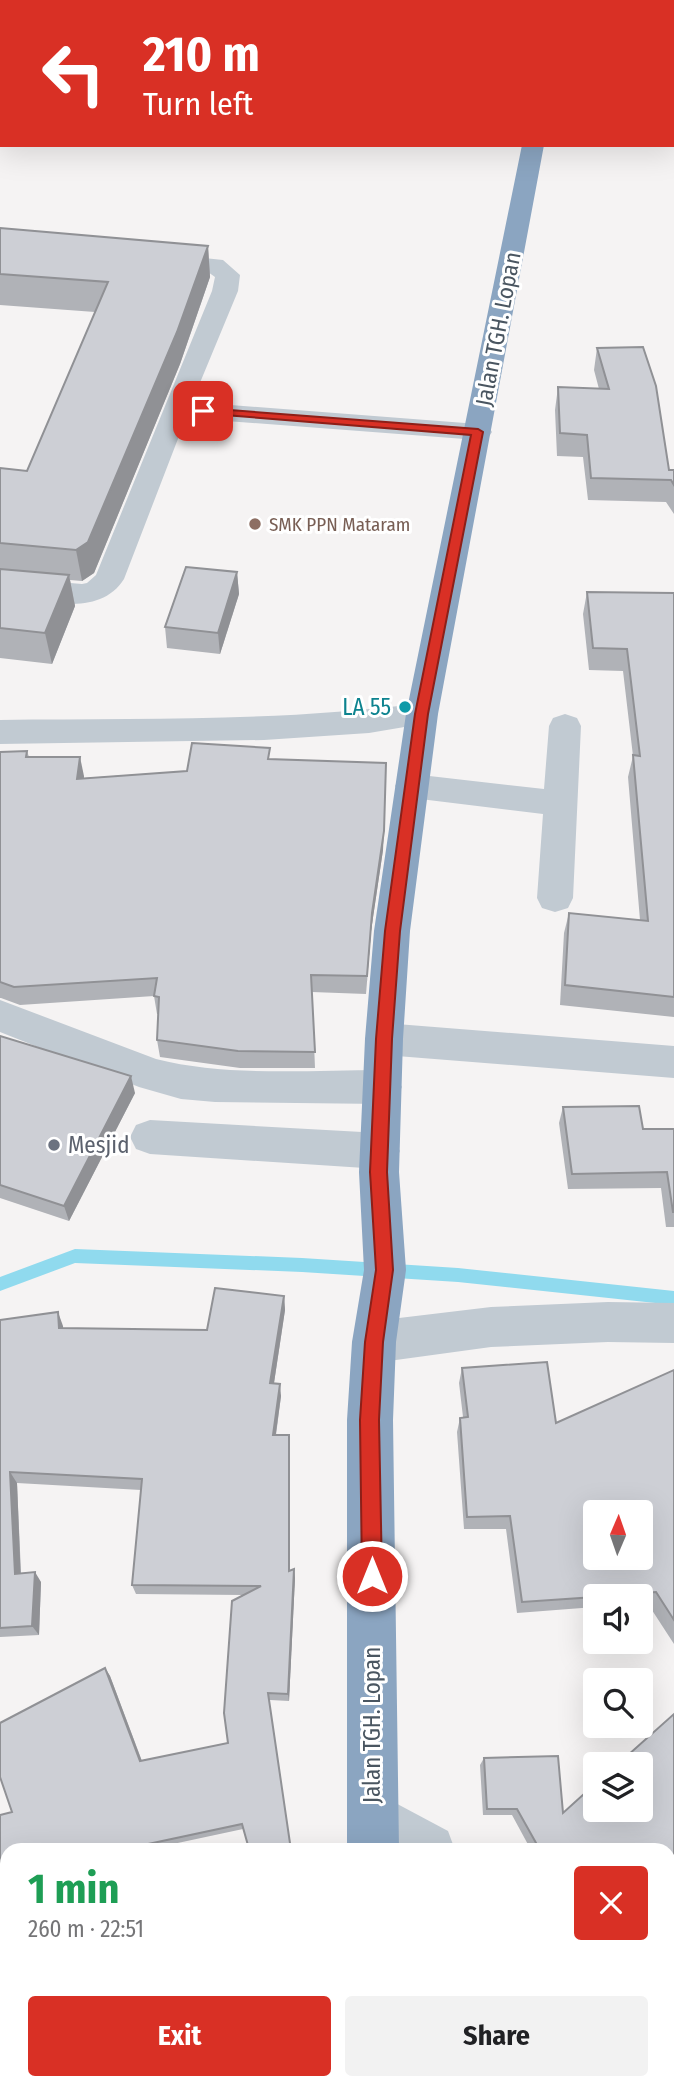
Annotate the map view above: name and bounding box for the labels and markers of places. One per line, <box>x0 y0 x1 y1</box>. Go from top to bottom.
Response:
pin <box>173 381 233 441</box>
place label: SMK PPN Mataram <box>269 513 410 536</box>
marker: SMK PPN Mataram <box>247 516 263 532</box>
place label: LA 55 <box>342 693 391 721</box>
marker: LA 55 <box>397 699 413 715</box>
place label: Mesjid <box>68 1131 129 1159</box>
marker: Mesjid <box>46 1137 62 1153</box>

